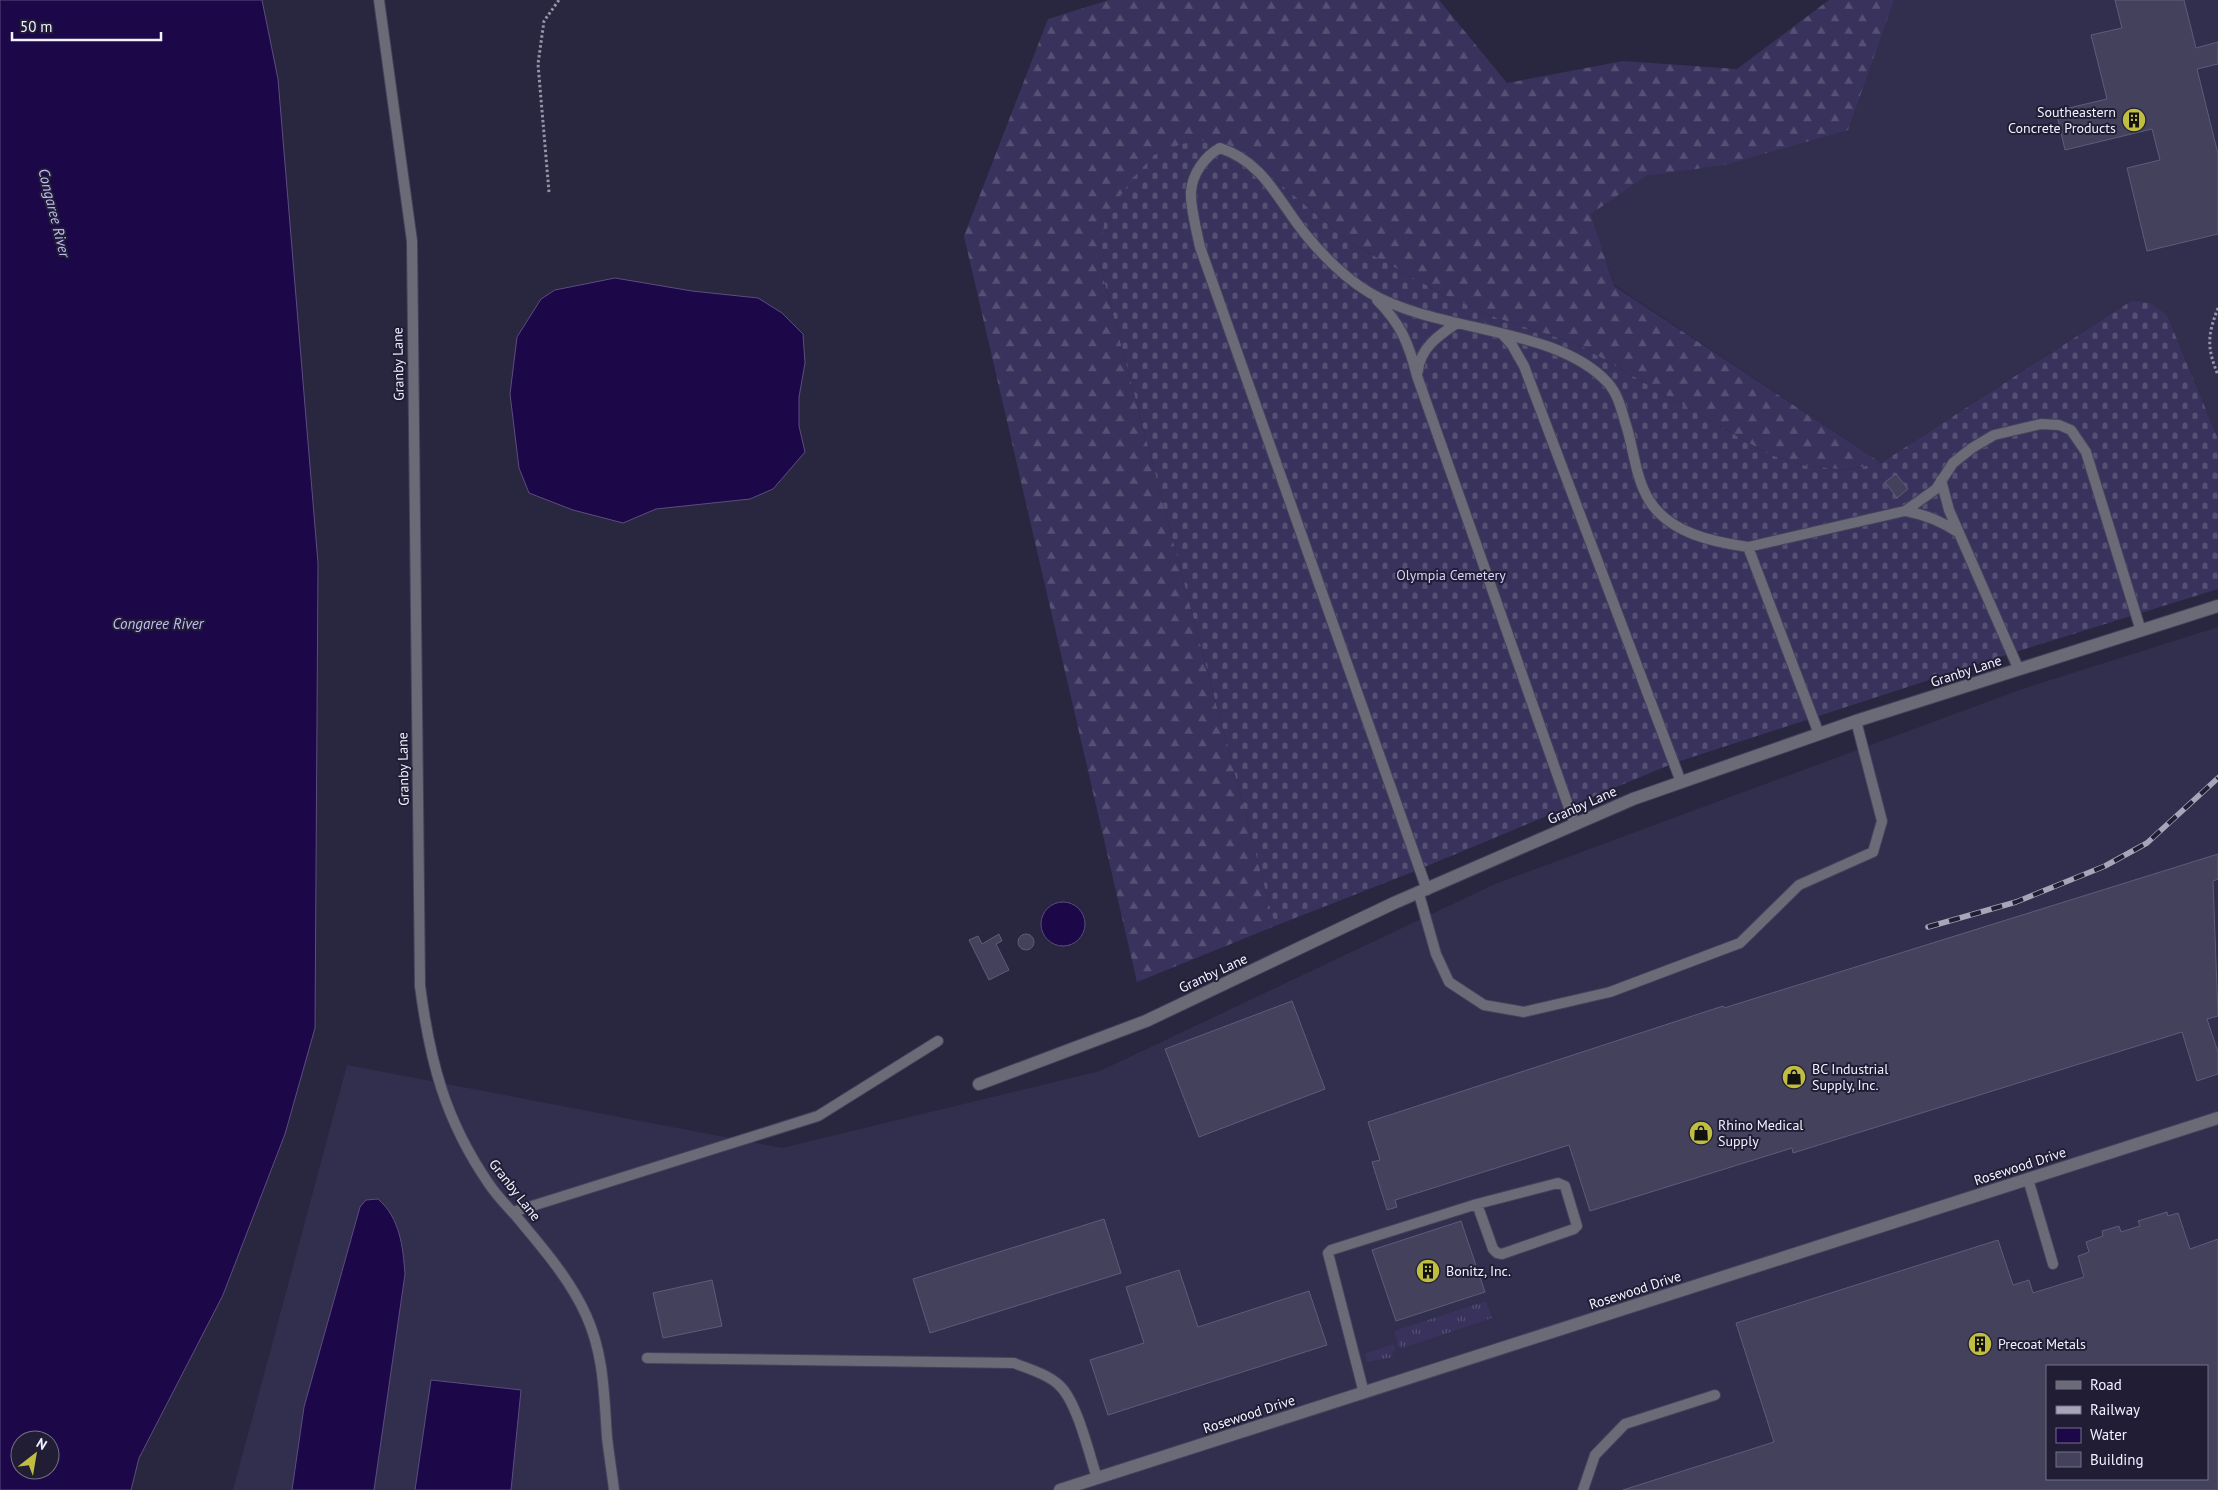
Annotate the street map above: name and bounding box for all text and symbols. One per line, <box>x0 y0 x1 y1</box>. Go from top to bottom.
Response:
scale bar <box>12 10 161 42</box>
text: 50 m <box>20 17 53 36</box>
place label: Southeastern Concrete Products <box>2008 103 2116 137</box>
building icon: Southeastern Concrete Products <box>2121 107 2147 133</box>
water label: Congaree River <box>34 166 75 260</box>
street label: Granby Lane <box>388 327 408 401</box>
park label: Olympia Cemetery <box>1396 566 1506 584</box>
water label: Congaree River <box>112 614 205 633</box>
street label: Granby Lane <box>1928 651 2004 691</box>
street label: Granby Lane <box>393 732 413 806</box>
street label: Granby Lane <box>1545 782 1619 828</box>
street label: Granby Lane <box>1176 949 1250 997</box>
place label: BC Industrial Supply, Inc. <box>1812 1060 1888 1094</box>
shop icon: BC Industrial Supply, Inc. <box>1781 1064 1807 1090</box>
place label: Rhino Medical Supply <box>1718 1116 1803 1150</box>
shop icon: Rhino Medical Supply <box>1688 1120 1714 1146</box>
street label: Rosewood Drive <box>1972 1143 2068 1189</box>
street label: Granby Lane <box>485 1155 545 1225</box>
building icon: Bonitz, Inc. <box>1415 1258 1441 1284</box>
place label: Bonitz, Inc. <box>1446 1262 1511 1280</box>
street label: Rosewood Drive <box>1587 1267 1683 1313</box>
building icon: Precoat Metals <box>1967 1331 1993 1357</box>
place label: Precoat Metals <box>1998 1335 2086 1353</box>
legend <box>2046 1365 2208 1480</box>
text: Road <box>2090 1375 2122 1394</box>
street label: Rosewood Drive <box>1201 1391 1297 1437</box>
text: Railway <box>2090 1400 2140 1419</box>
text: Water <box>2090 1425 2127 1444</box>
north arrow <box>10 1430 60 1480</box>
text: N <box>33 1434 50 1454</box>
text: Building <box>2090 1450 2144 1469</box>

